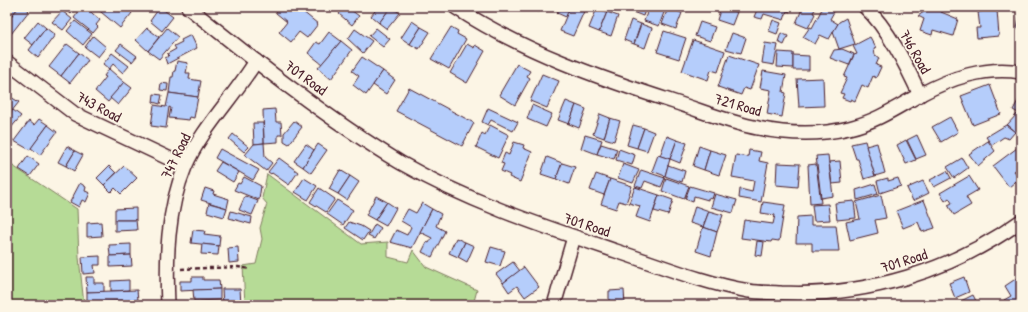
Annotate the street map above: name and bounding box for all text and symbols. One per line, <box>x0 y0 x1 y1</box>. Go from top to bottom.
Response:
street label: 746 Road <box>895 26 936 78</box>
street label: 701 Road <box>281 55 332 100</box>
street label: 743 Road <box>73 86 125 127</box>
street label: 721 Road <box>712 88 764 121</box>
street label: 747 Road <box>155 129 196 182</box>
street label: 701 Road <box>561 207 613 242</box>
street label: 701 Road <box>878 243 930 278</box>

